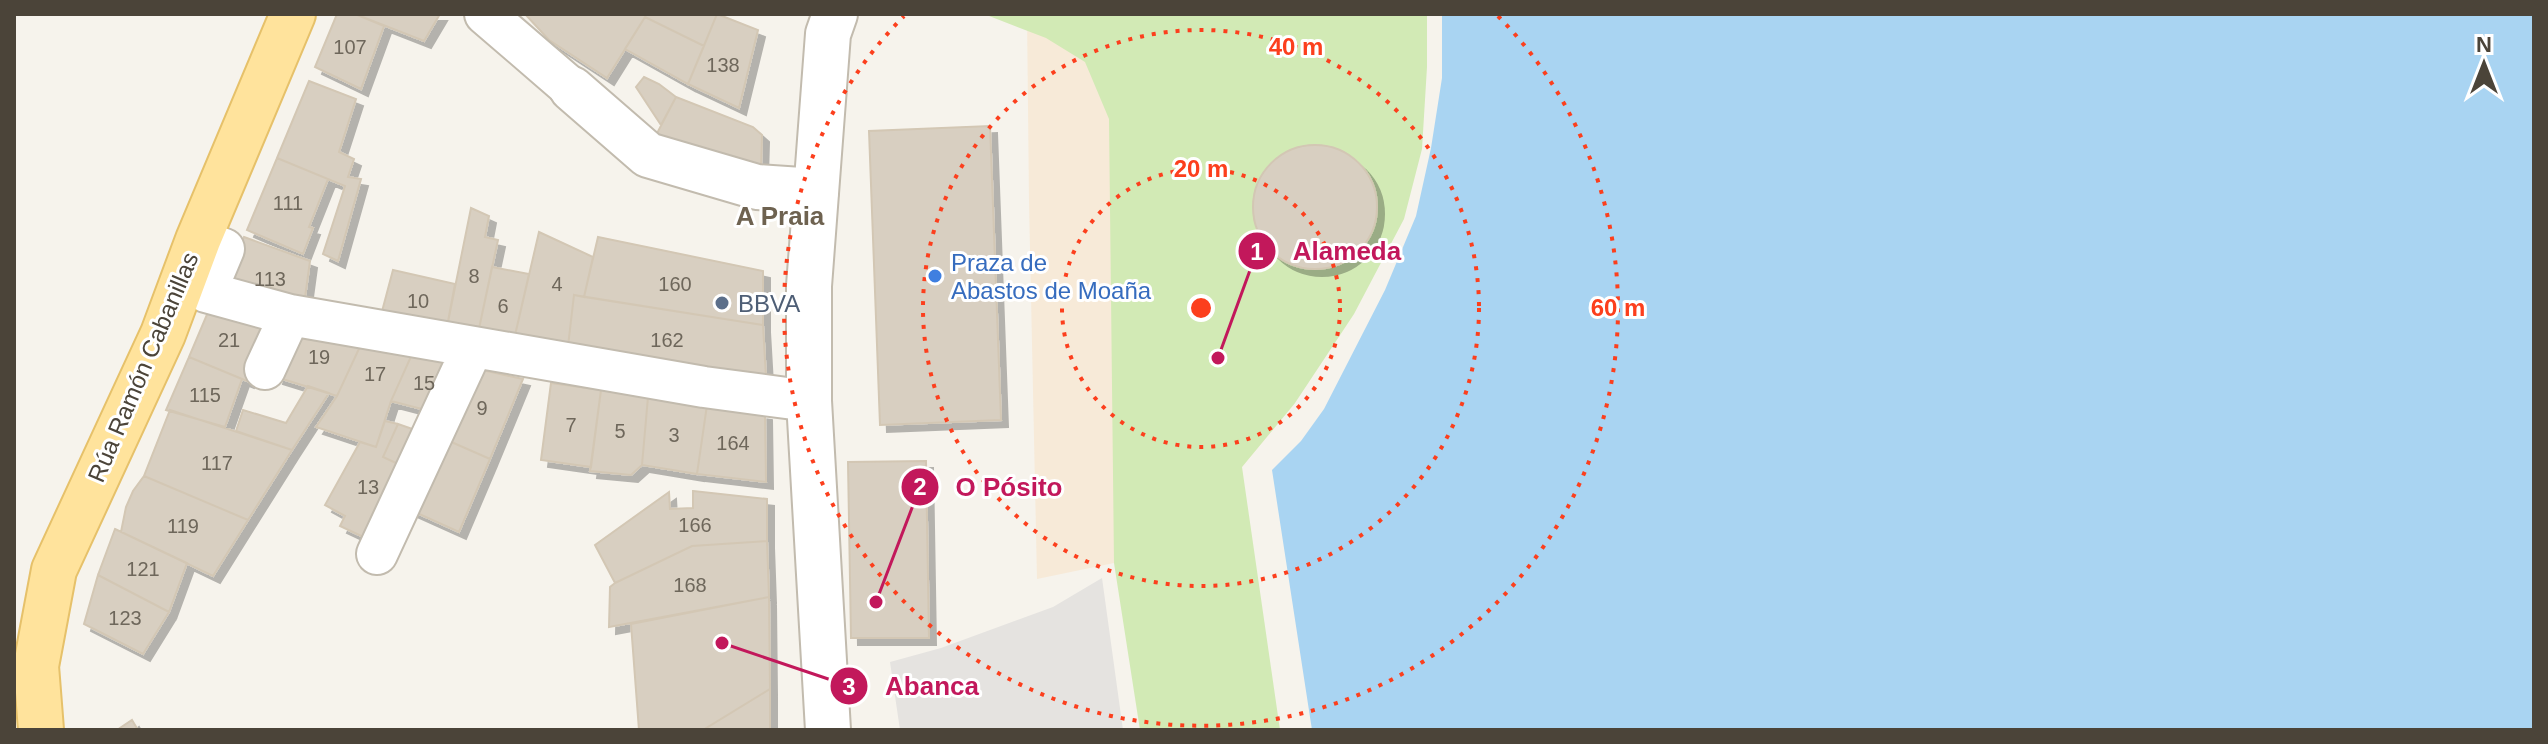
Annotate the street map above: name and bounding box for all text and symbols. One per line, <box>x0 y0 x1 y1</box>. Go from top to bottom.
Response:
north arrow <box>2444 24 2524 104</box>
text: N <box>2476 32 2492 57</box>
text: 40 m <box>1269 33 1323 60</box>
house number: 107 <box>333 36 367 58</box>
house number: 138 <box>706 54 740 76</box>
text: 20 m <box>1174 155 1228 182</box>
house number: 111 <box>273 192 303 214</box>
district label: A Praia <box>736 201 825 231</box>
callout: Alameda <box>1237 226 1417 276</box>
text: Alameda <box>1293 236 1402 266</box>
text: 1 <box>1250 238 1264 265</box>
street label: Rúa Ramón Cabanillas <box>82 248 204 486</box>
place label: Praza de Abastos de Moaña <box>951 249 1152 304</box>
house number: 8 <box>468 265 480 287</box>
marker: Praza de Abastos de Moaña <box>926 267 944 285</box>
house number: 113 <box>254 268 286 290</box>
house number: 4 <box>551 273 563 295</box>
house number: 160 <box>658 273 692 295</box>
house number: 10 <box>407 290 429 312</box>
place label: BBVA <box>738 290 800 317</box>
marker: BBVA <box>713 294 731 312</box>
centre of rings <box>1187 294 1215 322</box>
text: 60 m <box>1591 294 1645 321</box>
house number: 6 <box>497 295 509 317</box>
house number: 21 <box>218 329 240 351</box>
house number: 162 <box>650 329 684 351</box>
house number: 19 <box>308 346 330 368</box>
house number: 17 <box>364 363 386 385</box>
house number: 15 <box>413 372 435 394</box>
house number: 115 <box>189 384 221 406</box>
house number: 9 <box>476 397 488 419</box>
house number: 7 <box>565 414 577 436</box>
house number: 5 <box>614 420 626 442</box>
house number: 3 <box>668 424 680 446</box>
house number: 164 <box>716 432 750 454</box>
house number: 117 <box>201 452 233 474</box>
callout: O Pósito <box>900 462 1079 512</box>
text: O Pósito <box>956 472 1062 502</box>
text: 2 <box>913 473 927 500</box>
house number: 13 <box>357 476 379 498</box>
house number: 166 <box>678 514 712 536</box>
house number: 119 <box>167 515 199 537</box>
house number: 121 <box>126 558 160 580</box>
house number: 168 <box>673 574 707 596</box>
house number: 123 <box>108 607 142 629</box>
callout: Abanca <box>829 661 995 711</box>
text: Abanca <box>885 671 979 701</box>
text: 3 <box>842 673 856 700</box>

